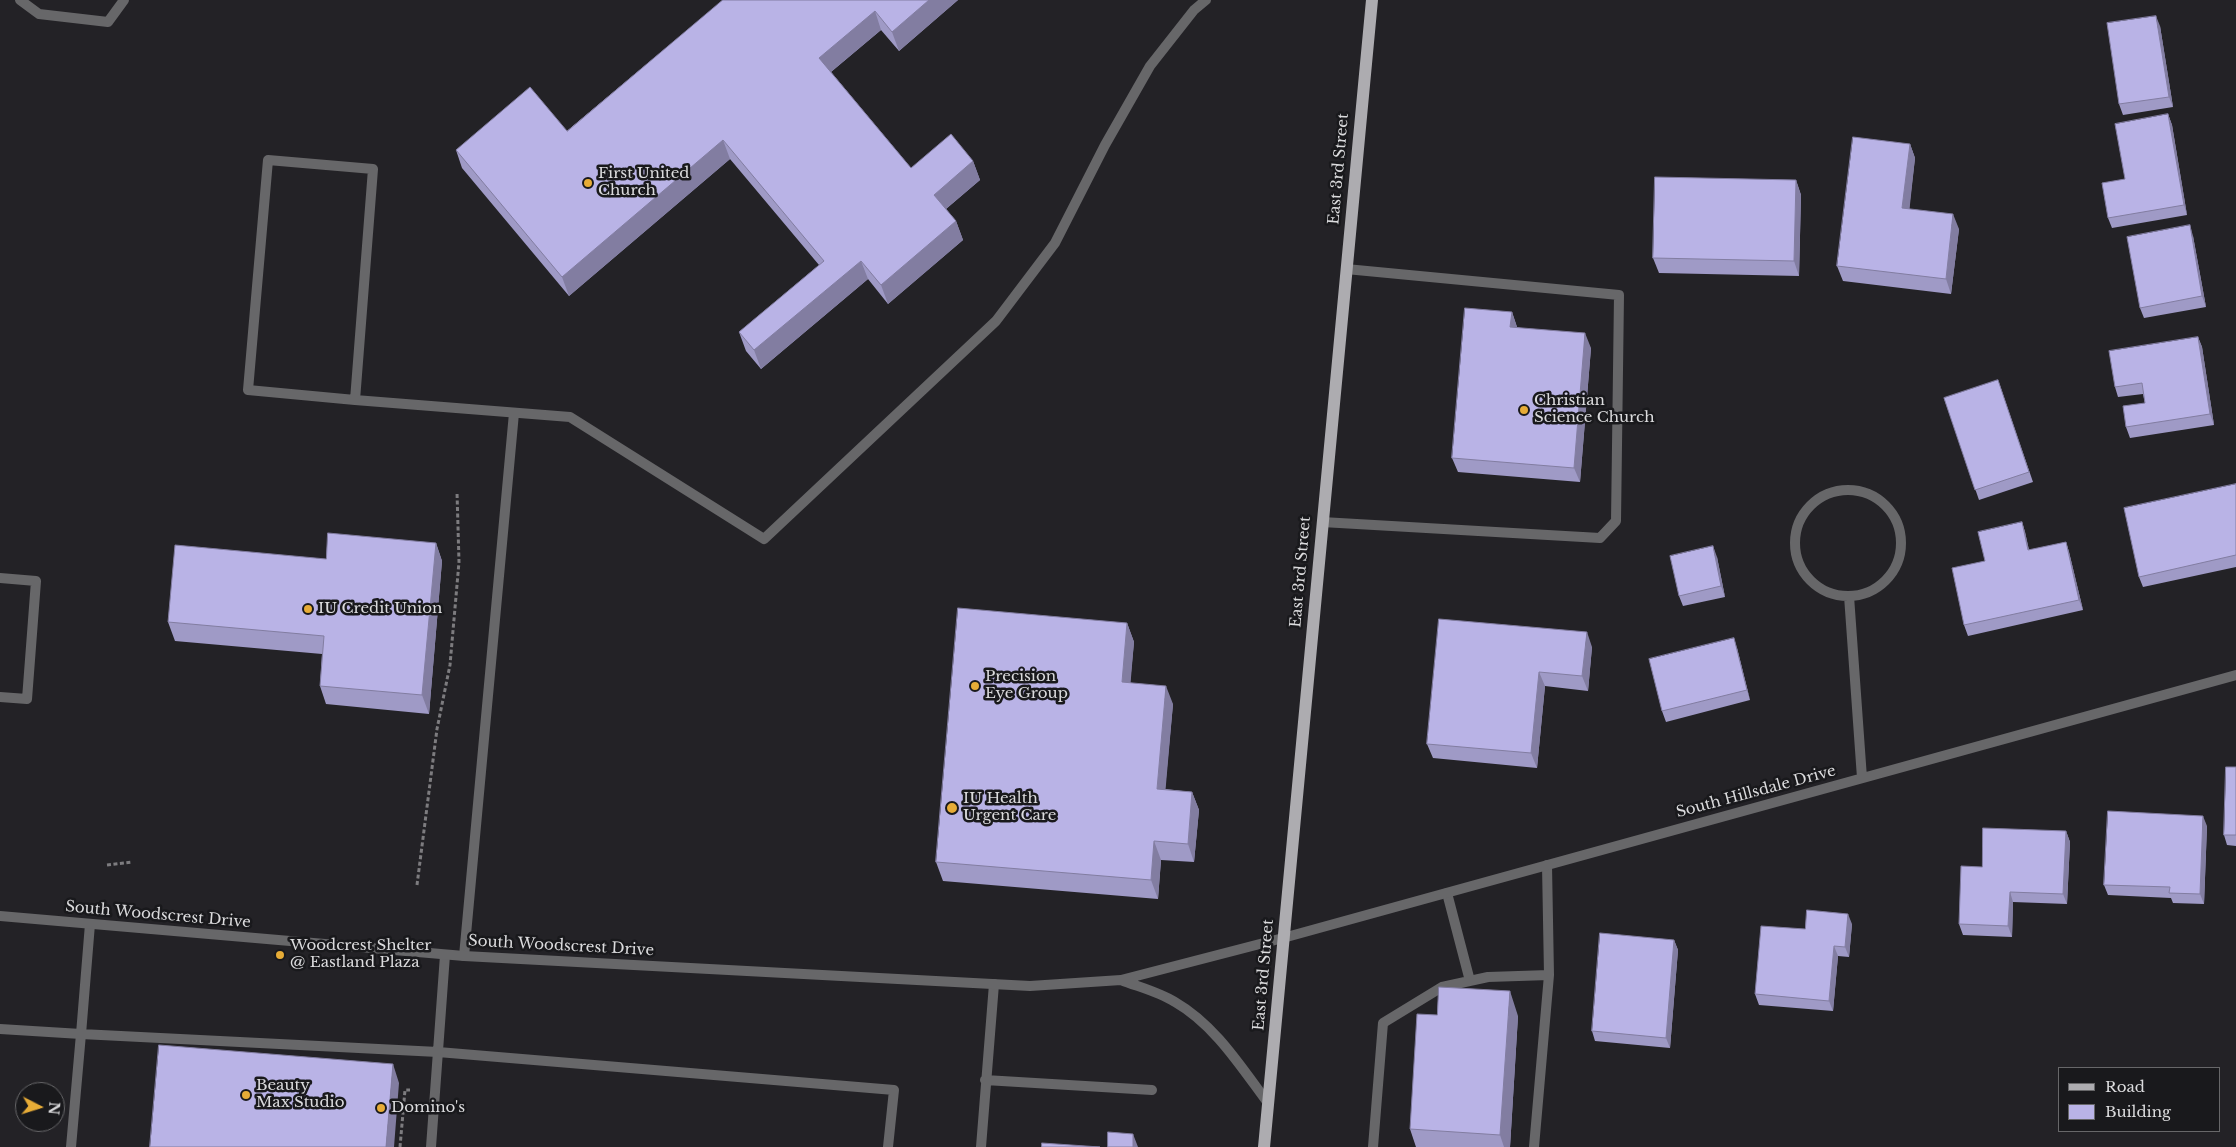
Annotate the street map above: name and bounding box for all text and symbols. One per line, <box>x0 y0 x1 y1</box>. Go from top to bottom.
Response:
street label: East 3rd Street <box>1325 113 1353 225</box>
place label: First United Church <box>598 165 689 200</box>
marker: First United Church <box>582 177 594 189</box>
place label: Christian Science Church <box>1534 392 1654 427</box>
marker: Christian Science Church <box>1518 404 1530 416</box>
street label: East 3rd Street <box>1287 516 1315 628</box>
place label: IU Credit Union <box>318 600 442 618</box>
marker: IU Credit Union <box>302 603 314 615</box>
place label: Precision Eye Group <box>985 668 1068 703</box>
marker: Precision Eye Group <box>969 680 981 692</box>
street label: South Hillsdale Drive <box>1674 762 1838 822</box>
place label: IU Health Urgent Care <box>963 790 1056 825</box>
marker: IU Health Urgent Care <box>945 801 959 815</box>
street label: South Woodscrest Drive <box>65 898 251 932</box>
street label: East 3rd Street <box>1250 919 1278 1031</box>
street label: South Woodscrest Drive <box>468 932 654 960</box>
place label: Woodcrest Shelter @ Eastland Plaza <box>290 937 431 972</box>
marker: Woodcrest Shelter @ Eastland Plaza <box>274 949 286 961</box>
legend <box>2058 1067 2221 1132</box>
place label: Beauty Max Studio <box>256 1077 344 1112</box>
text: Road <box>2105 1077 2145 1096</box>
north arrow <box>15 1082 65 1132</box>
marker: Beauty Max Studio <box>240 1089 252 1101</box>
place label: Domino's <box>391 1099 465 1117</box>
text: N <box>44 1101 63 1116</box>
marker: Domino's <box>375 1102 387 1114</box>
text: Building <box>2105 1102 2171 1121</box>

